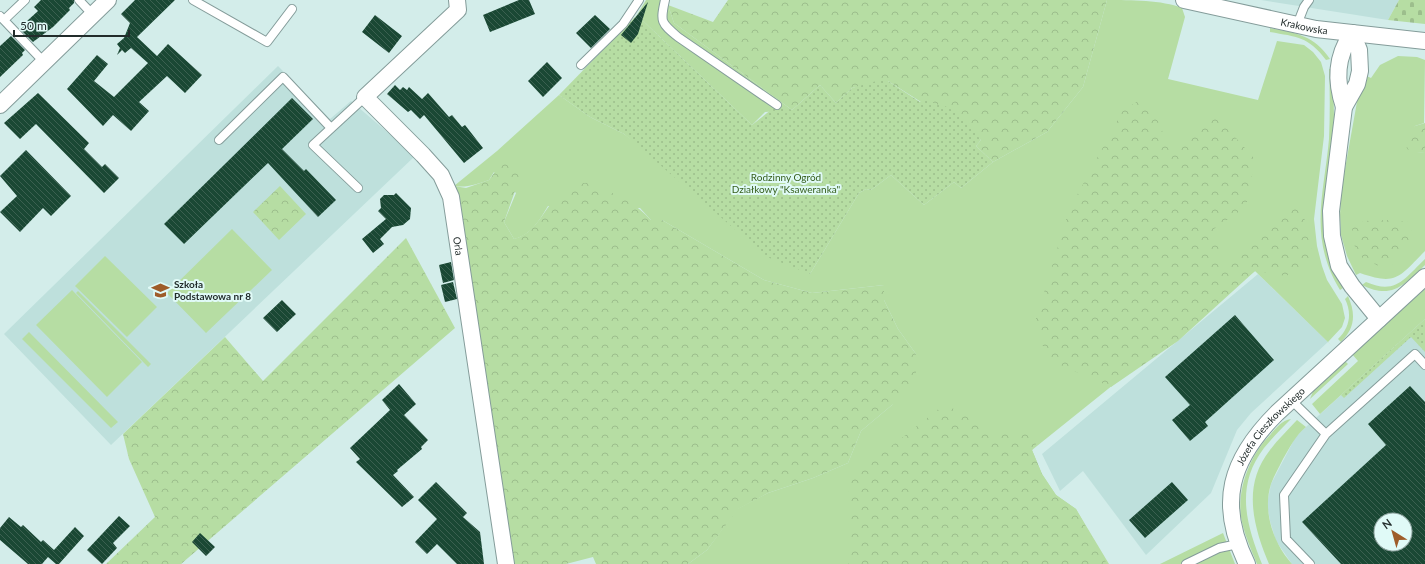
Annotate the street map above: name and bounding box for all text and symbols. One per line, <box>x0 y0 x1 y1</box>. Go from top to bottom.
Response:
scale bar <box>14 12 129 38</box>
street label: Krakowska <box>1279 15 1328 36</box>
text: 50 m <box>20 18 47 33</box>
park label: Rodzinny Ogród Działkowy "Ksaweranka" <box>732 171 841 195</box>
street label: Orla <box>451 236 466 256</box>
place label: Szkoła Podstawowa nr 8 <box>174 278 251 302</box>
school or university icon: Szkoła Podstawowa nr 8 <box>151 280 171 300</box>
street label: Józefa Cieszkowskiego <box>1234 384 1307 467</box>
north arrow <box>1373 512 1413 552</box>
text: N <box>1379 516 1394 531</box>

